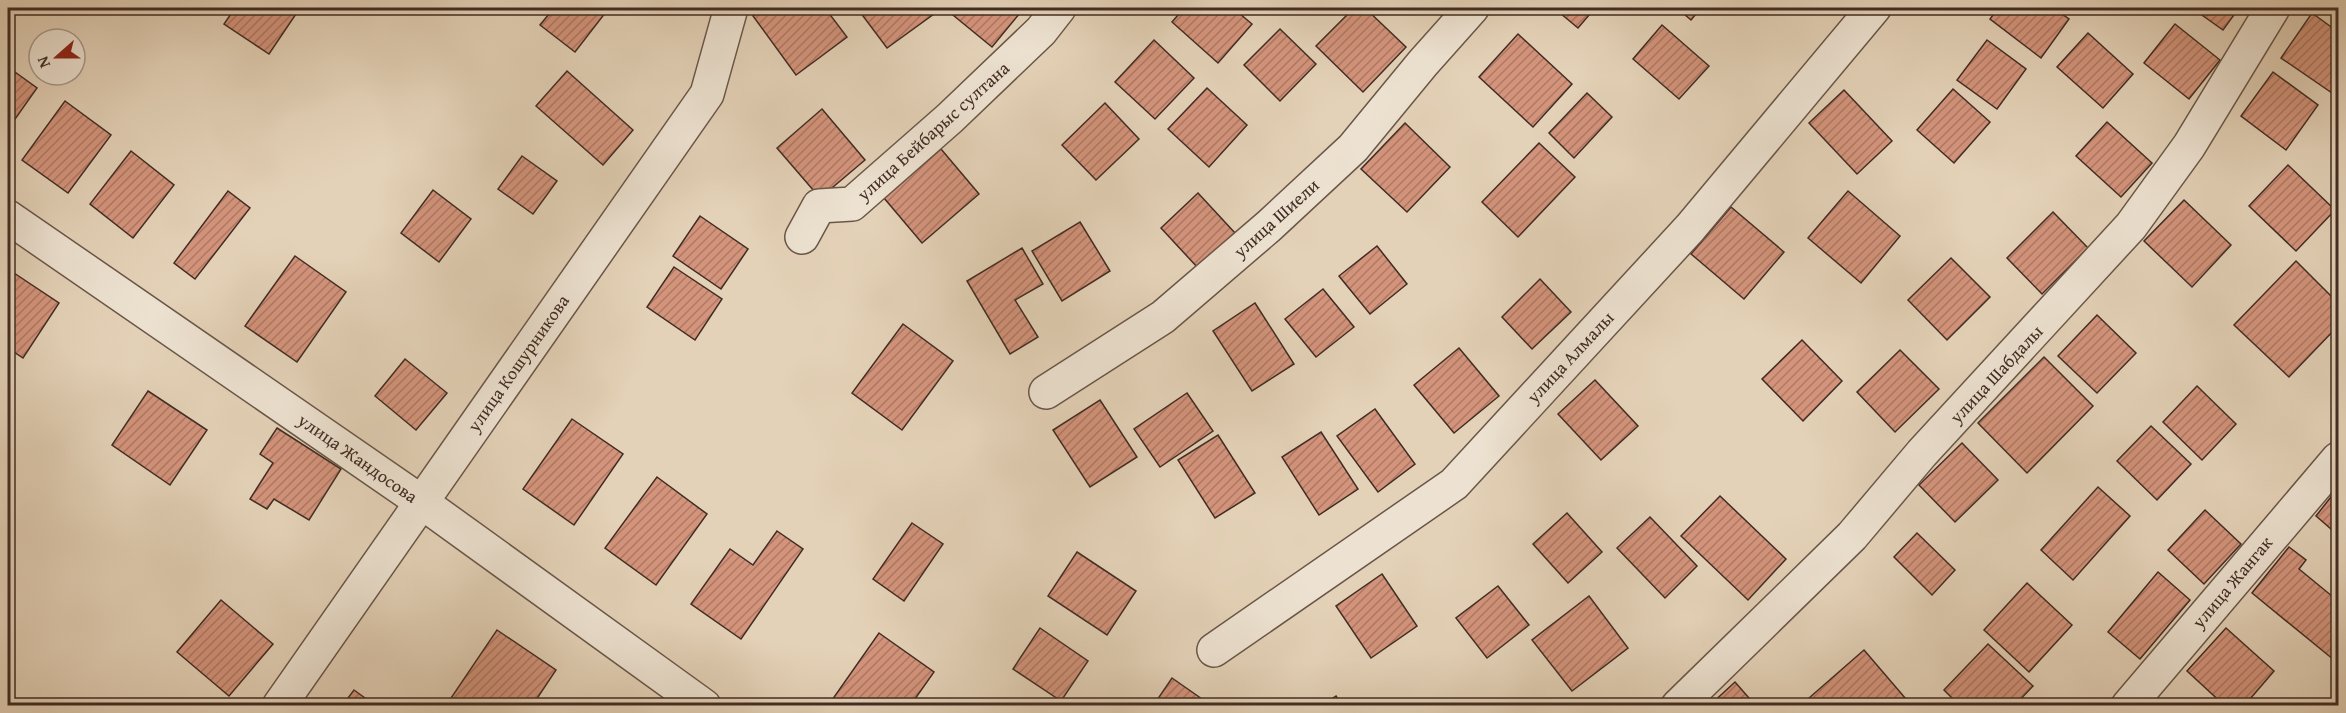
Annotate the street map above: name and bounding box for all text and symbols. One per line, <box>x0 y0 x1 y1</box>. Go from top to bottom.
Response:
north arrow <box>27 27 87 87</box>
text: N <box>30 53 56 72</box>
street label: улица Бейбарыс султана <box>850 55 1016 208</box>
street label: улица Шиели <box>1226 172 1325 265</box>
street label: улица Кошурникова <box>460 288 576 438</box>
street label: улица Алмалы <box>1519 305 1620 410</box>
street label: улица Шабдалы <box>1942 318 2049 430</box>
street label: улица Жандосова <box>292 406 424 510</box>
street label: улица Жангак <box>2185 530 2279 635</box>

